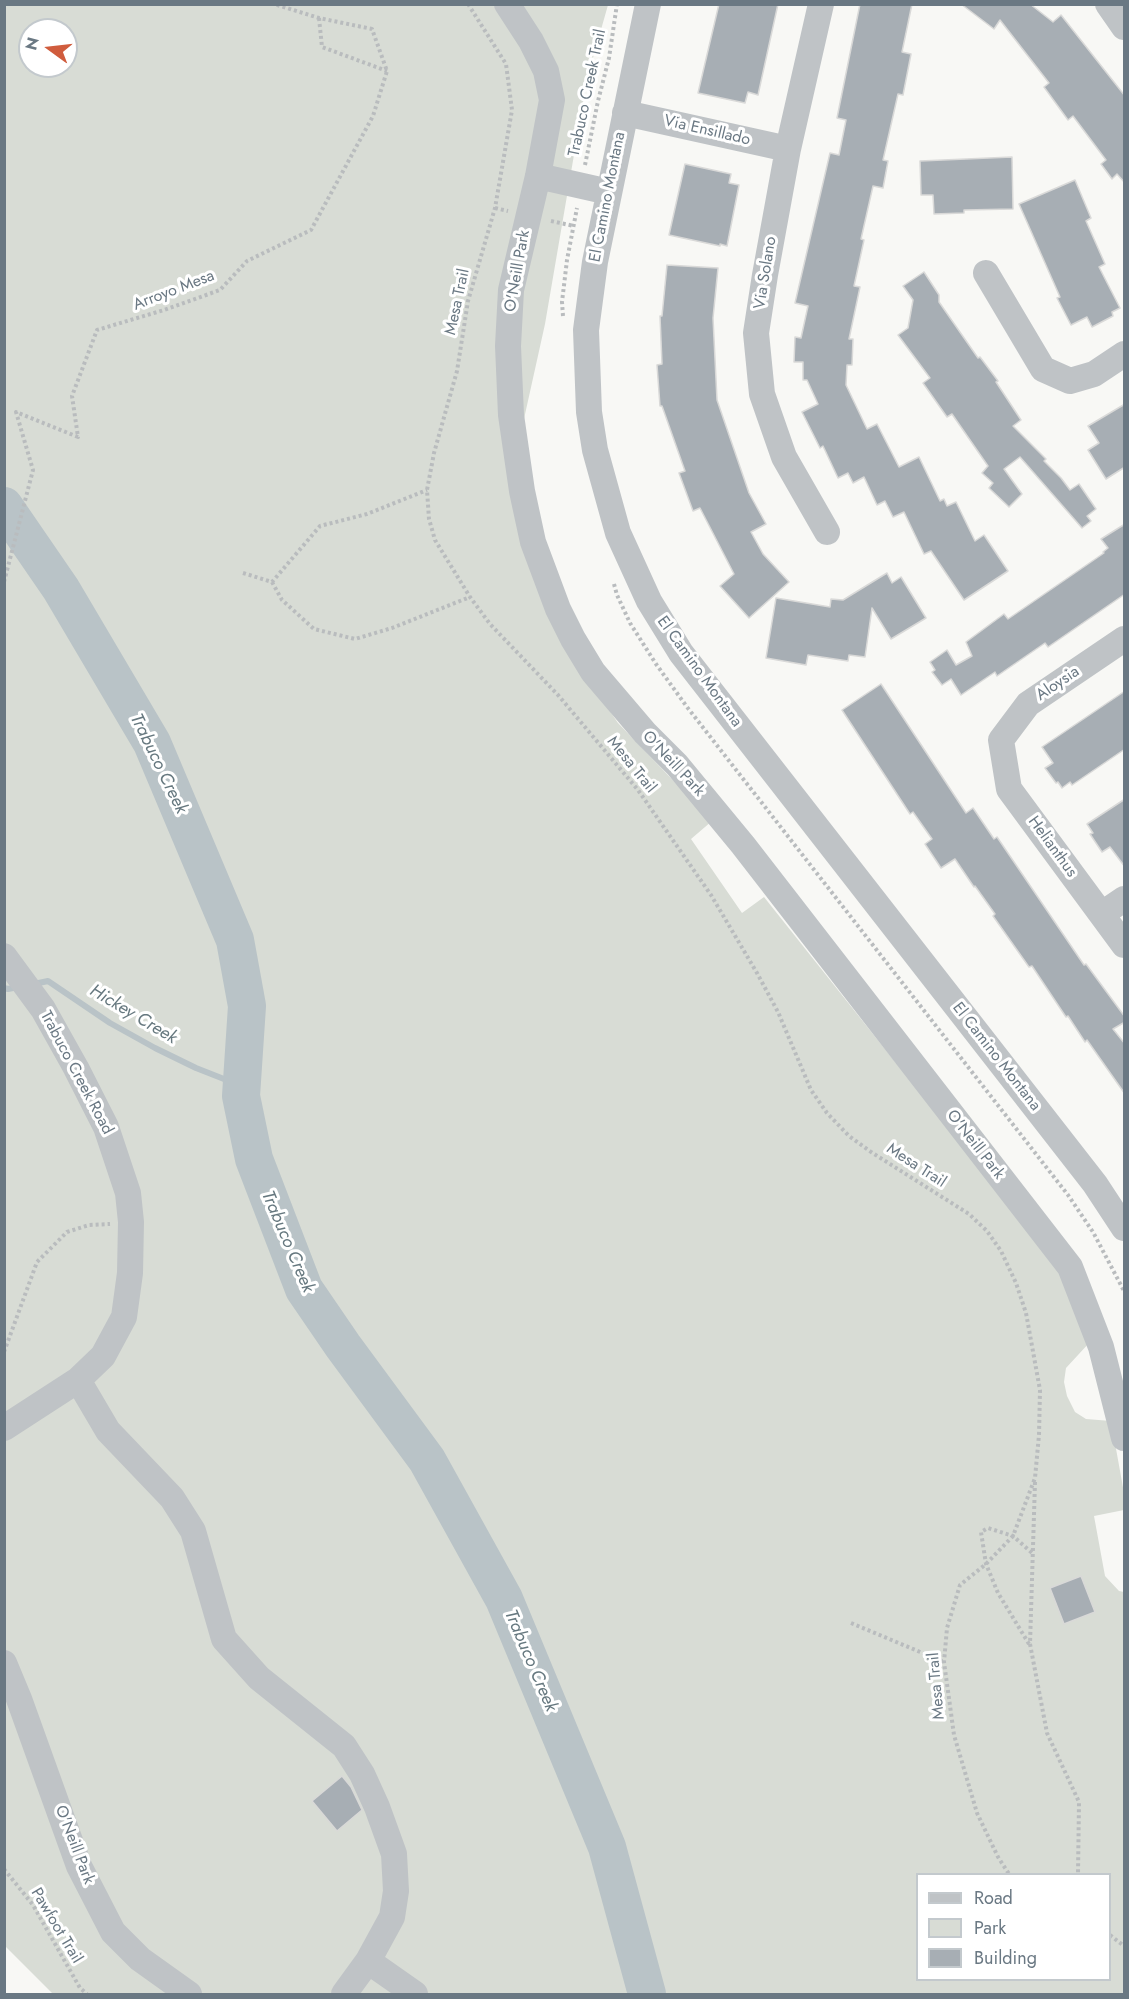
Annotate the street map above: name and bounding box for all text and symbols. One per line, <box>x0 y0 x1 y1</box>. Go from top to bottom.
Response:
north arrow <box>18 18 78 78</box>
street label: Trabuco Creek Trail <box>565 28 611 158</box>
text: N <box>19 35 45 53</box>
street label: Via Ensillado <box>662 112 752 150</box>
street label: El Camino Montana <box>586 130 630 264</box>
street label: O'Neill Park <box>501 229 535 313</box>
street label: Via Solano <box>751 235 781 311</box>
street label: Arroyo Mesa <box>131 267 217 315</box>
street label: Mesa Trail <box>442 267 474 337</box>
street label: El Camino Montana <box>652 613 746 731</box>
street label: Aloysia <box>1033 663 1083 705</box>
water label: Trabuco Creek <box>125 711 191 817</box>
street label: O'Neill Park <box>638 727 708 801</box>
street label: Mesa Trail <box>602 733 660 797</box>
street label: Helianthus <box>1023 813 1081 881</box>
water label: Hickey Creek <box>85 981 181 1049</box>
street label: El Camino Montana <box>948 999 1044 1115</box>
street label: Trabuco Creek Road <box>35 1008 117 1138</box>
street label: O'Neill Park <box>942 1107 1008 1183</box>
street label: Mesa Trail <box>883 1140 949 1192</box>
water label: Trabuco Creek <box>256 1188 318 1296</box>
water label: Trabuco Creek <box>499 1607 561 1715</box>
street label: Mesa Trail <box>925 1652 949 1720</box>
street label: O'Neill Park <box>50 1803 98 1887</box>
legend <box>916 1873 1111 1981</box>
street label: Pawfoot Trail <box>26 1885 86 1967</box>
text: Road <box>974 1885 1013 1911</box>
text: Park <box>974 1915 1006 1941</box>
text: Building <box>974 1945 1037 1971</box>

